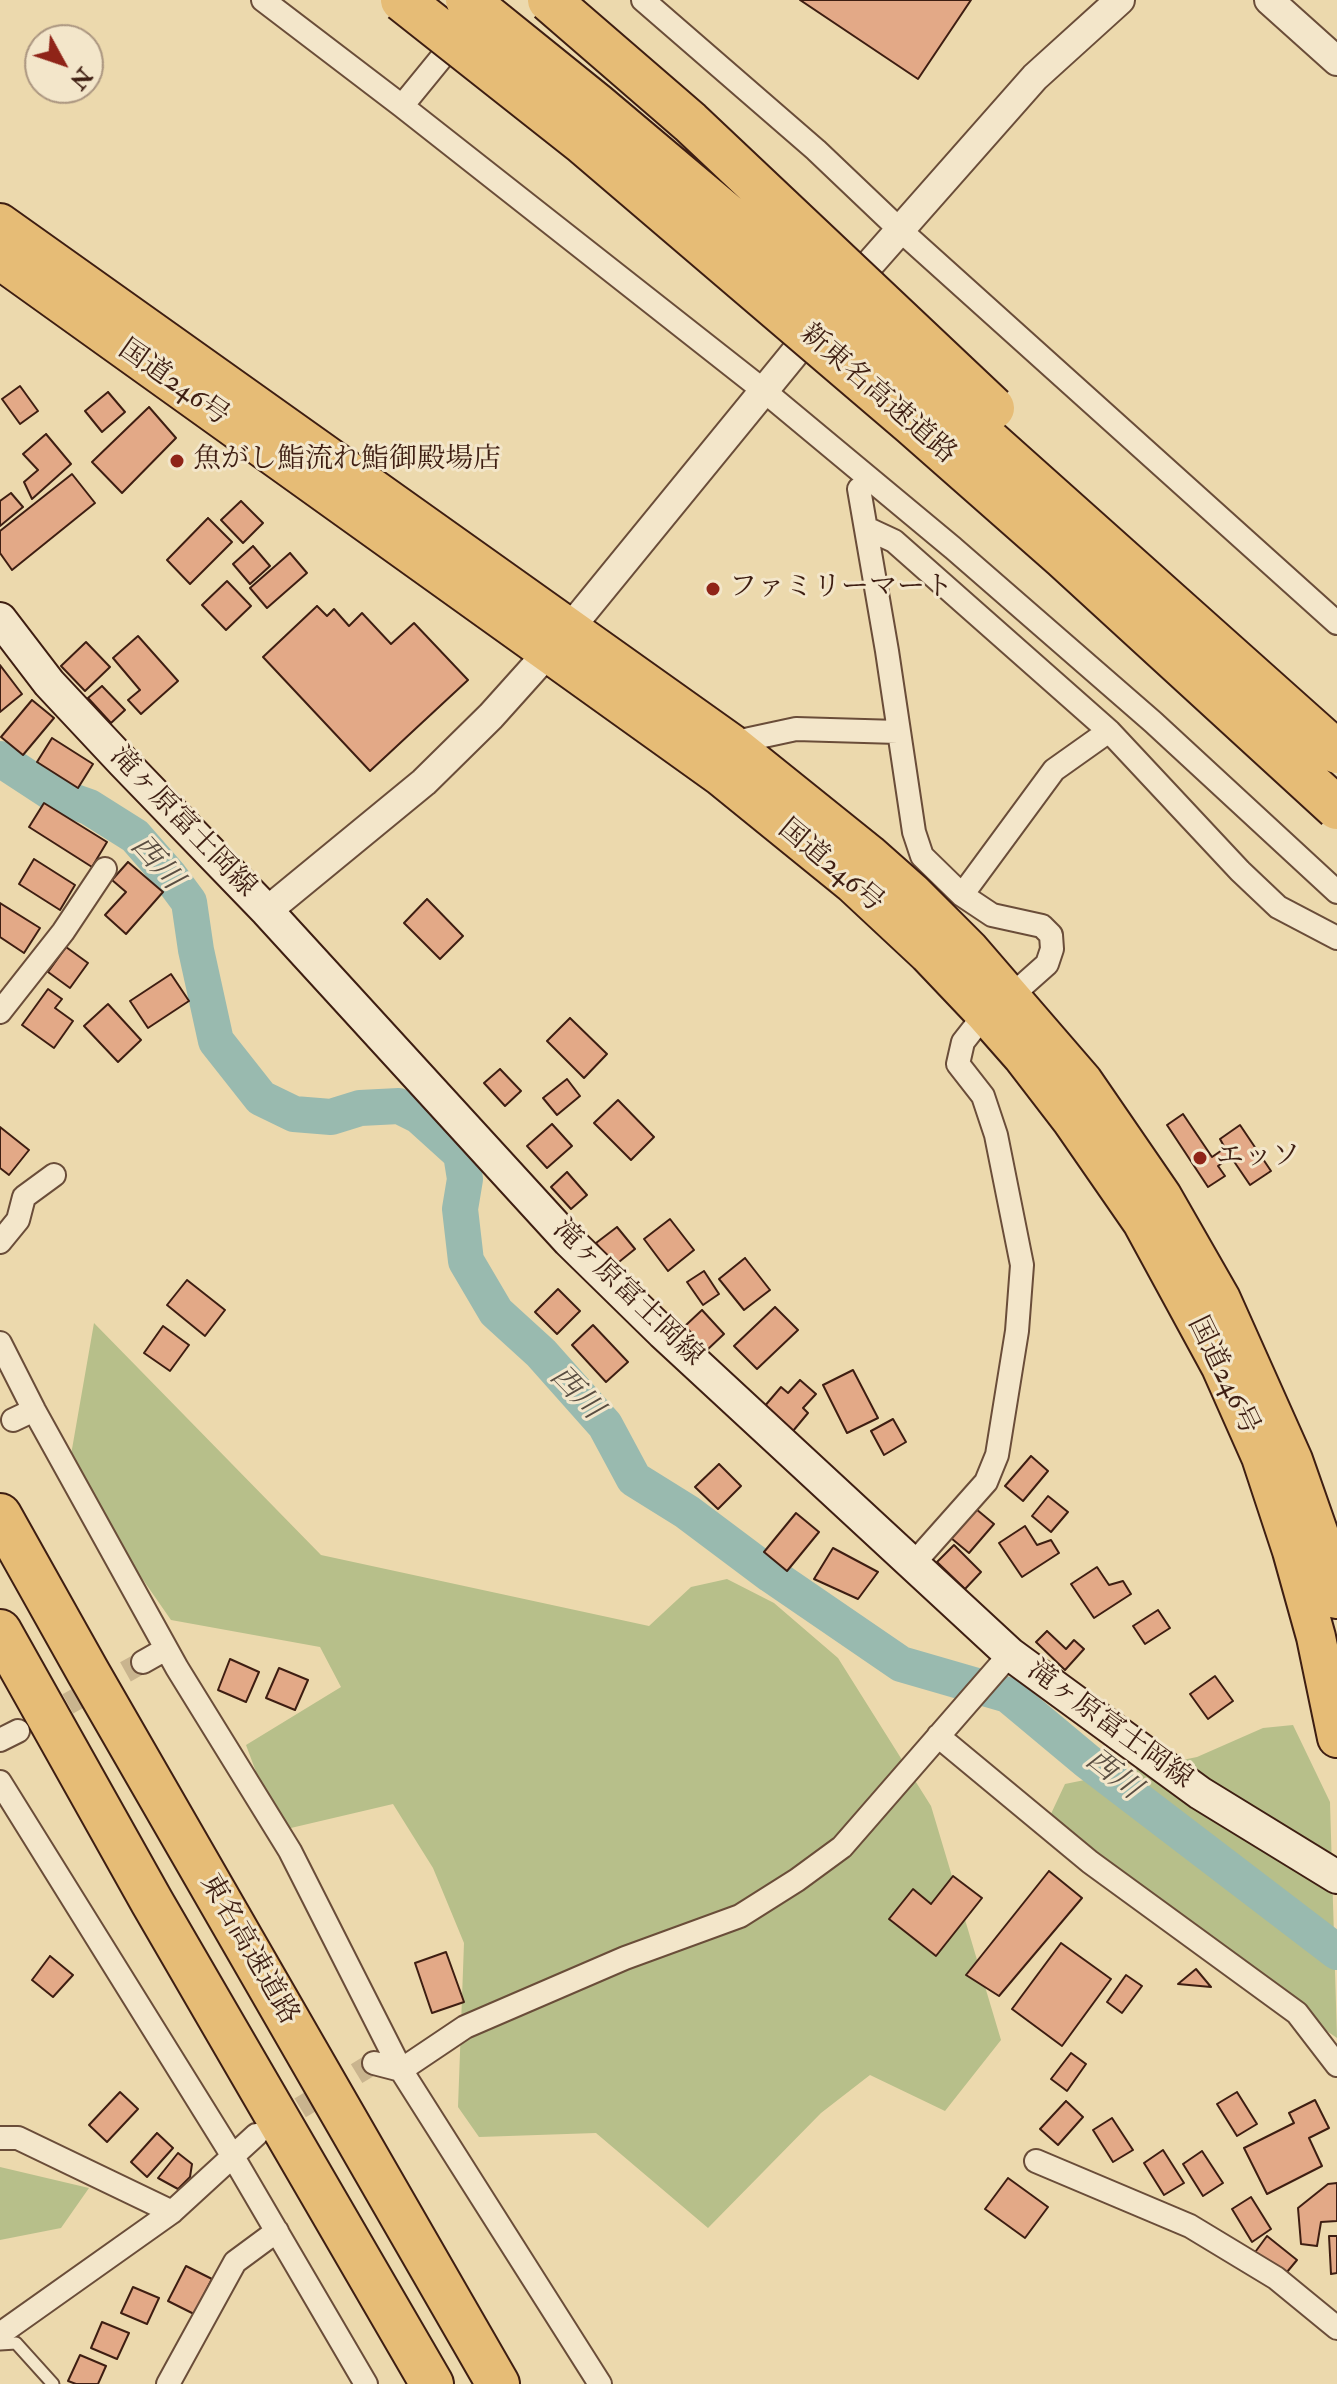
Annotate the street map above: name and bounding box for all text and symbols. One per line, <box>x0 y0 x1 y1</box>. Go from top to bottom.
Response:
north arrow <box>24 24 104 104</box>
text: N <box>64 62 98 95</box>
street label: 新東名高速道路 <box>792 318 962 472</box>
street label: 国道246号 <box>111 334 235 434</box>
place label: 魚がし鮨流れ鮨御殿場店 <box>193 444 501 478</box>
marker: 魚がし鮨流れ鮨御殿場店 <box>168 452 186 470</box>
place label: ファミリーマート <box>729 572 953 606</box>
marker: ファミリーマート <box>704 580 722 598</box>
street label: 滝ヶ原富士岡線 <box>102 741 262 905</box>
street label: 国道246号 <box>770 813 890 921</box>
water label: 西川 <box>122 830 188 898</box>
place label: エッソ <box>1216 1141 1300 1175</box>
marker: エッソ <box>1191 1149 1209 1167</box>
street label: 滝ヶ原富士岡線 <box>545 1214 709 1374</box>
street label: 国道246号 <box>1179 1311 1265 1441</box>
water label: 西川 <box>541 1360 609 1428</box>
street label: 滝ヶ原富士岡線 <box>1020 1655 1198 1797</box>
water label: 西川 <box>1077 1743 1147 1809</box>
street label: 東名高速道路 <box>191 1869 305 2031</box>

